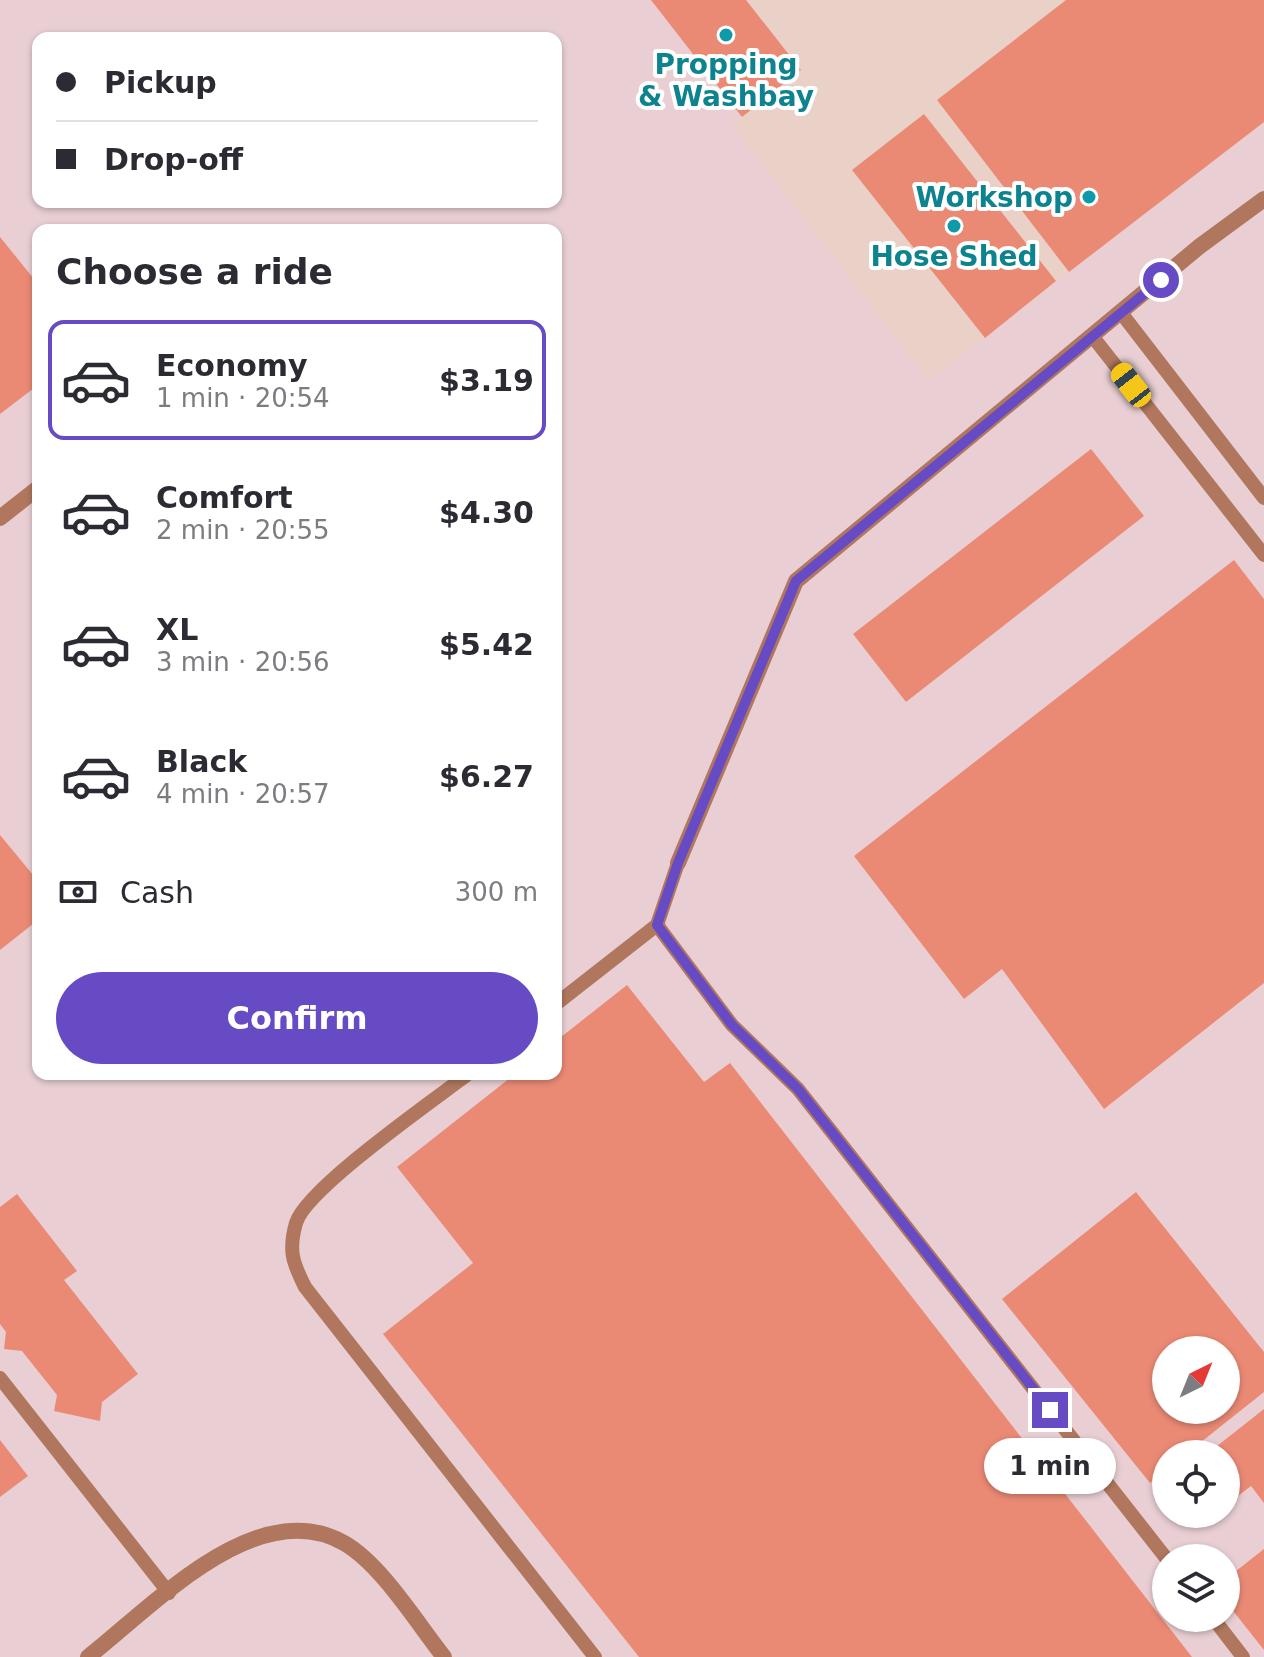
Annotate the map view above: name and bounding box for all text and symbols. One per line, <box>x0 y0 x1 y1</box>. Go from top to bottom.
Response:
marker: Propping & Washbay <box>717 26 735 44</box>
place label: Propping & Washbay <box>638 48 814 113</box>
text: Pickup <box>104 65 217 100</box>
text: Drop-off <box>104 142 243 177</box>
place label: Workshop <box>916 181 1073 214</box>
marker: Workshop <box>1080 188 1098 206</box>
marker: Hose Shed <box>945 217 963 235</box>
place label: Hose Shed <box>870 240 1038 273</box>
text: Choose a ride <box>56 251 333 292</box>
route start <box>1143 262 1179 298</box>
icon: car <box>60 344 132 416</box>
text: Economy <box>156 348 308 383</box>
car <box>1107 359 1155 411</box>
text: $3.19 <box>439 363 534 398</box>
text: 1 min · 20:54 <box>156 383 330 413</box>
icon: car <box>60 476 132 548</box>
text: Comfort <box>156 480 293 515</box>
text: $4.30 <box>439 495 534 530</box>
text: 2 min · 20:55 <box>156 515 330 545</box>
icon: car <box>60 608 132 680</box>
text: XL <box>156 612 198 647</box>
text: $5.42 <box>439 627 534 662</box>
text: 3 min · 20:56 <box>156 647 330 677</box>
icon: car <box>60 740 132 812</box>
text: Black <box>156 744 247 779</box>
text: $6.27 <box>439 759 534 794</box>
text: 4 min · 20:57 <box>156 779 330 809</box>
icon: cash <box>56 870 100 914</box>
text: Cash <box>120 875 194 910</box>
text: 300 m <box>455 877 538 907</box>
button: Confirm <box>56 972 538 1064</box>
north arrow <box>1152 1336 1240 1424</box>
map controls <box>1152 1336 1240 1632</box>
route end <box>1032 1392 1068 1428</box>
callout: 1 min <box>984 1438 1116 1494</box>
button: locate <box>1152 1440 1240 1528</box>
text: 1 min <box>1009 1451 1091 1481</box>
button: layers <box>1152 1544 1240 1632</box>

